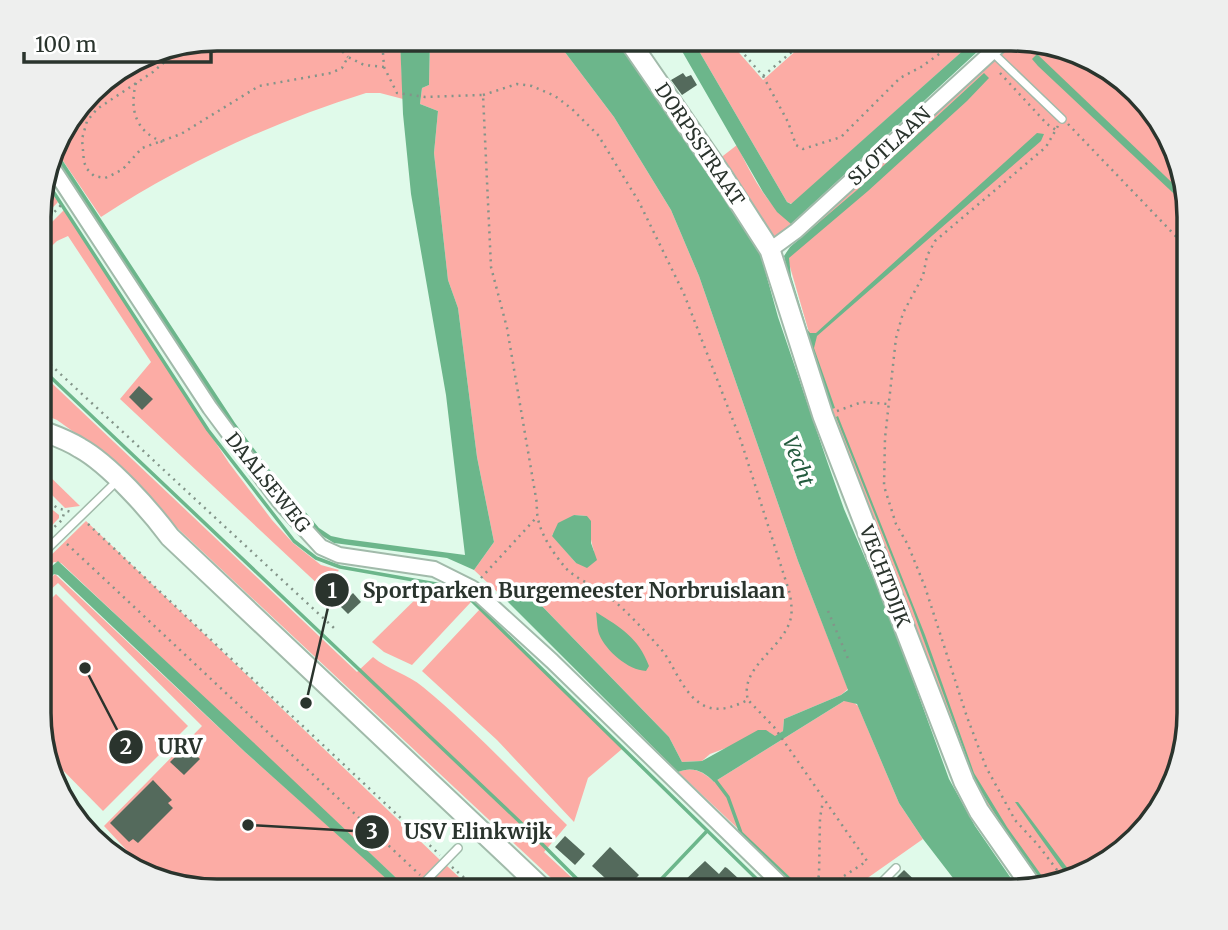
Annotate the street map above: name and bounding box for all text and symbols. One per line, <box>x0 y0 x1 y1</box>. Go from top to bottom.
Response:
scale bar <box>24 21 212 65</box>
text: 100 m <box>35 31 97 58</box>
street label: DORPSSTRAAT <box>650 78 750 210</box>
street label: SLOTLAAN <box>843 101 936 190</box>
street label: DAALSEWEG <box>220 427 316 537</box>
water label: Vecht <box>777 432 821 490</box>
street label: VECHTDIJK <box>854 521 916 631</box>
callout: Sportparken Burgemeester Norbruislaan <box>314 569 800 611</box>
text: 1 <box>327 577 337 604</box>
text: Sportparken Burgemeester Norbruislaan <box>363 577 785 604</box>
callout: URV <box>109 726 217 768</box>
text: 2 <box>120 733 132 760</box>
text: URV <box>158 733 203 760</box>
callout: USV Elinkwijk <box>355 811 566 853</box>
text: 3 <box>366 818 378 845</box>
text: USV Elinkwijk <box>404 818 552 845</box>

